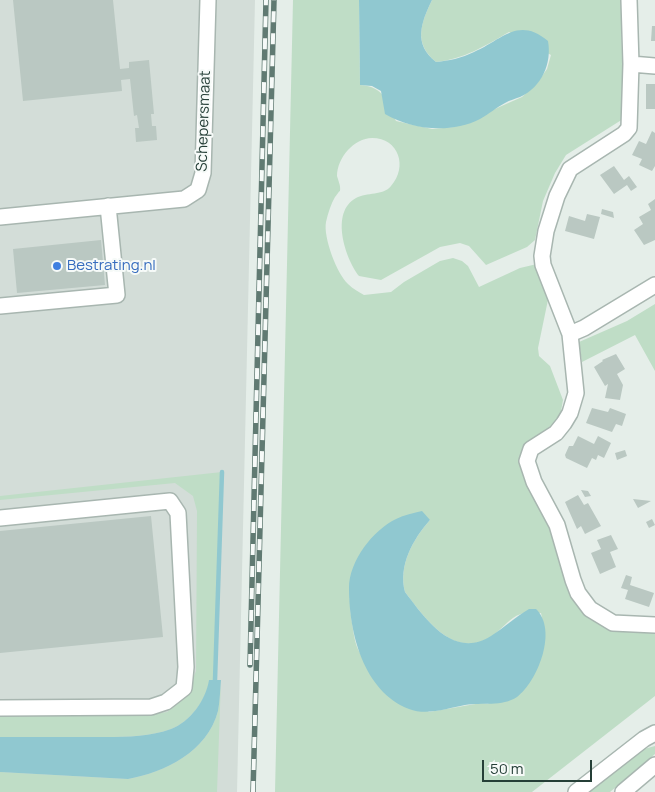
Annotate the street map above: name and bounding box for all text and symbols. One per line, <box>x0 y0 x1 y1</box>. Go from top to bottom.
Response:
street label: Schepersmaat <box>193 70 215 172</box>
place label: Bestrating.nl <box>67 257 156 275</box>
marker: Bestrating.nl <box>51 260 63 272</box>
scale bar <box>485 750 595 782</box>
text: 50 m <box>490 758 524 779</box>

